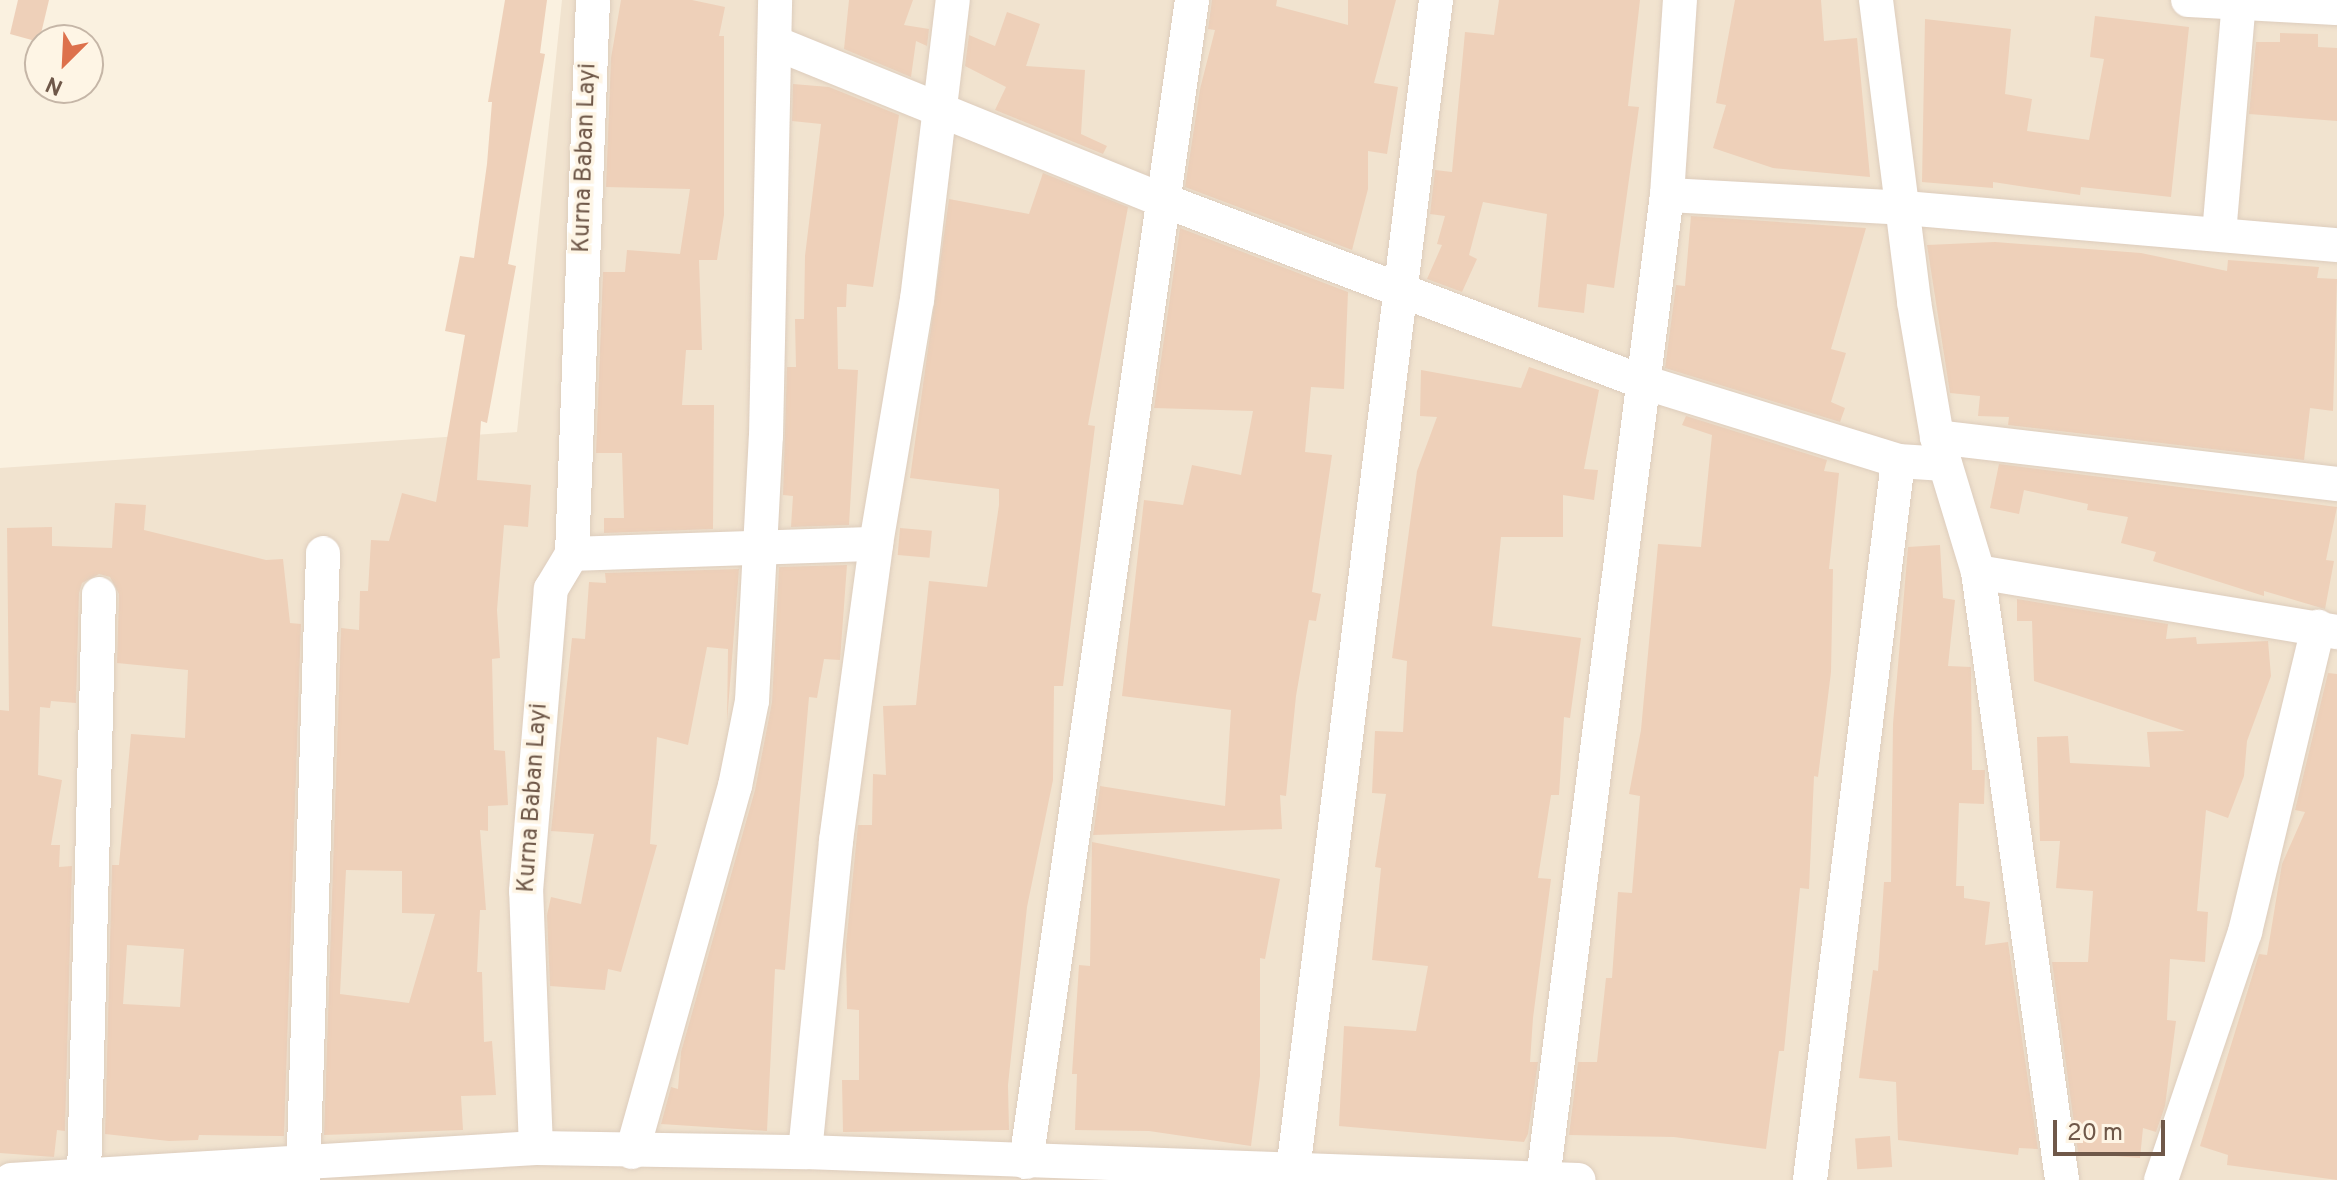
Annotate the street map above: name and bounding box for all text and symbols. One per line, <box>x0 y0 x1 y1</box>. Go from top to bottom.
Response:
north arrow <box>24 24 104 104</box>
street label: Kurna Baban Layi <box>568 63 604 253</box>
text: N <box>42 69 68 100</box>
street label: Kurna Baban Layi <box>513 702 555 894</box>
scale bar <box>2057 1104 2169 1154</box>
text: 20 m <box>2067 1119 2123 1149</box>

